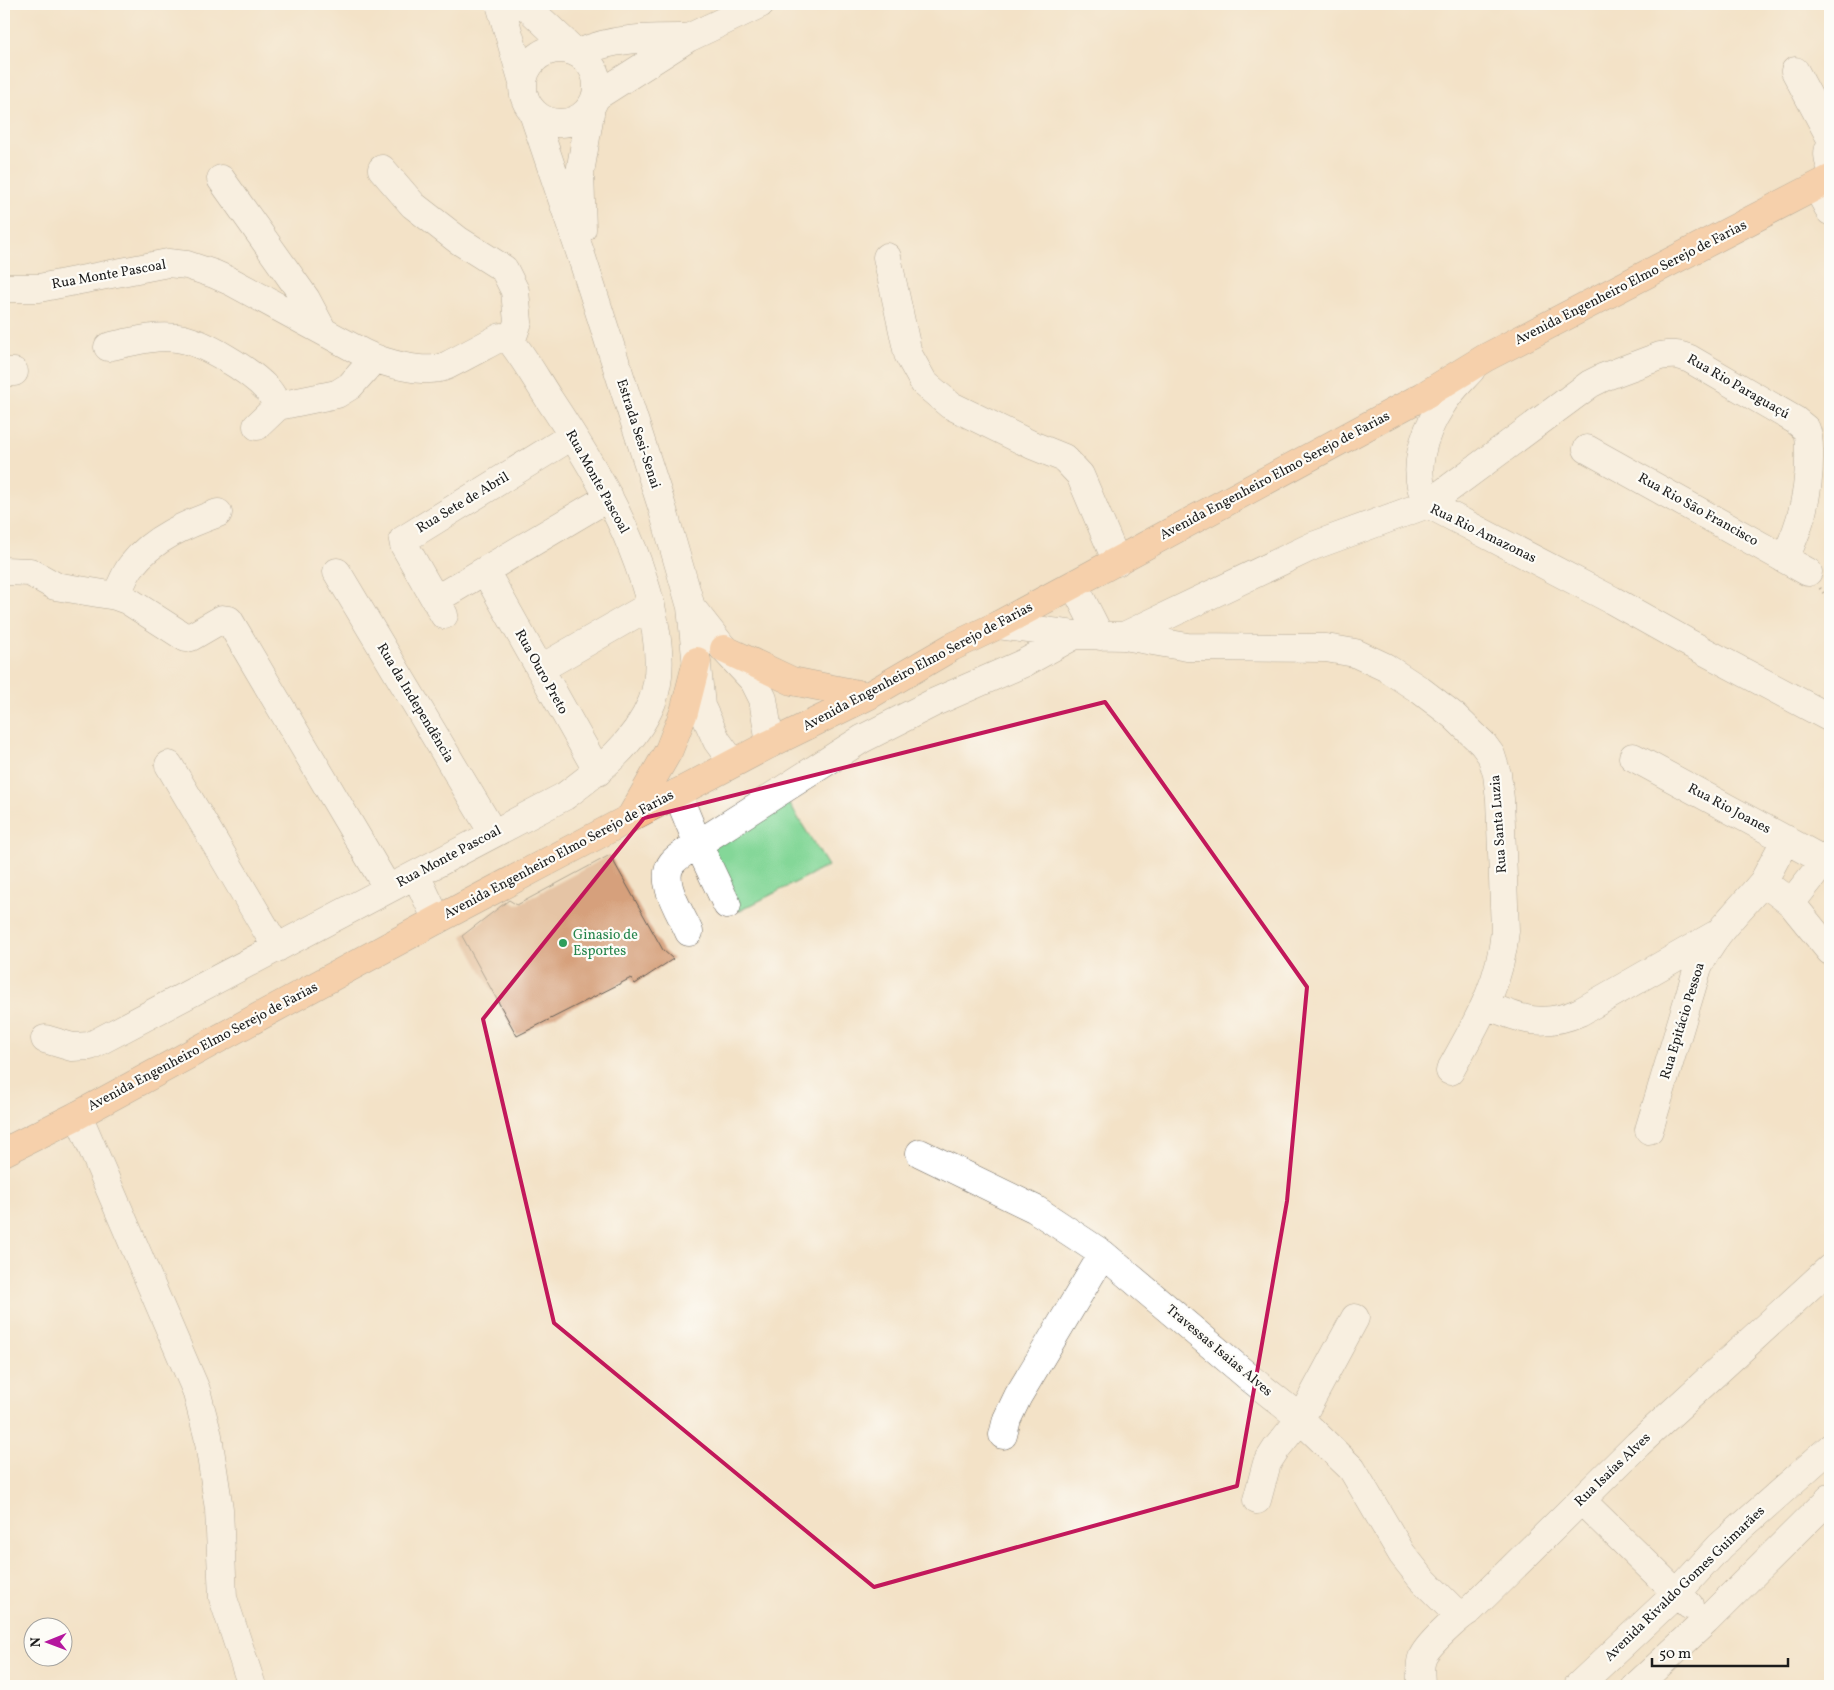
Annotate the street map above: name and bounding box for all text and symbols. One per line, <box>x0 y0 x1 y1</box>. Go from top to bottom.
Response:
street label: Avenida Engenheiro Elmo Serejo de Farias <box>1512 216 1750 350</box>
street label: Rua Monte Pascoal <box>50 256 168 294</box>
street label: Rua Rio Paraguaçú <box>1683 350 1793 424</box>
street label: Estrada Sesi-Senai <box>611 377 665 491</box>
street label: Avenida Engenheiro Elmo Serejo de Farias <box>1157 407 1393 545</box>
street label: Rua Monte Pascoal <box>561 427 633 537</box>
street label: Rua Sete de Abril <box>413 468 513 538</box>
street label: Rua Rio São Francisco <box>1634 469 1762 551</box>
street label: Rua Rio Amazonas <box>1427 500 1539 568</box>
street label: Avenida Engenheiro Elmo Serejo de Farias <box>800 598 1036 736</box>
street label: Rua Ouro Preto <box>510 626 572 718</box>
street label: Rua da Independência <box>372 640 458 766</box>
street label: Rua Santa Luzia <box>1486 774 1512 874</box>
street label: Rua Rio Joanes <box>1684 779 1774 839</box>
street label: Avenida Engenheiro Elmo Serejo de Farias <box>441 786 677 924</box>
street label: Rua Monte Pascoal <box>393 821 505 893</box>
place label: Ginasio de Esportes <box>573 926 638 961</box>
marker: Ginasio de Esportes <box>557 937 569 949</box>
street label: Rua Epitácio Pessoa <box>1656 960 1710 1082</box>
street label: Avenida Engenheiro Elmo Serejo de Farias <box>85 978 321 1116</box>
street label: Travessas Isaias Alves <box>1162 1301 1276 1401</box>
street label: Rua Isaías Alves <box>1571 1429 1655 1511</box>
street label: Avenida Rivaldo Gomes Guimarães <box>1601 1502 1769 1666</box>
north arrow <box>22 1618 72 1668</box>
scale bar <box>1652 1635 1788 1667</box>
text: N <box>27 1637 46 1647</box>
text: 50 m <box>1659 1644 1691 1665</box>

